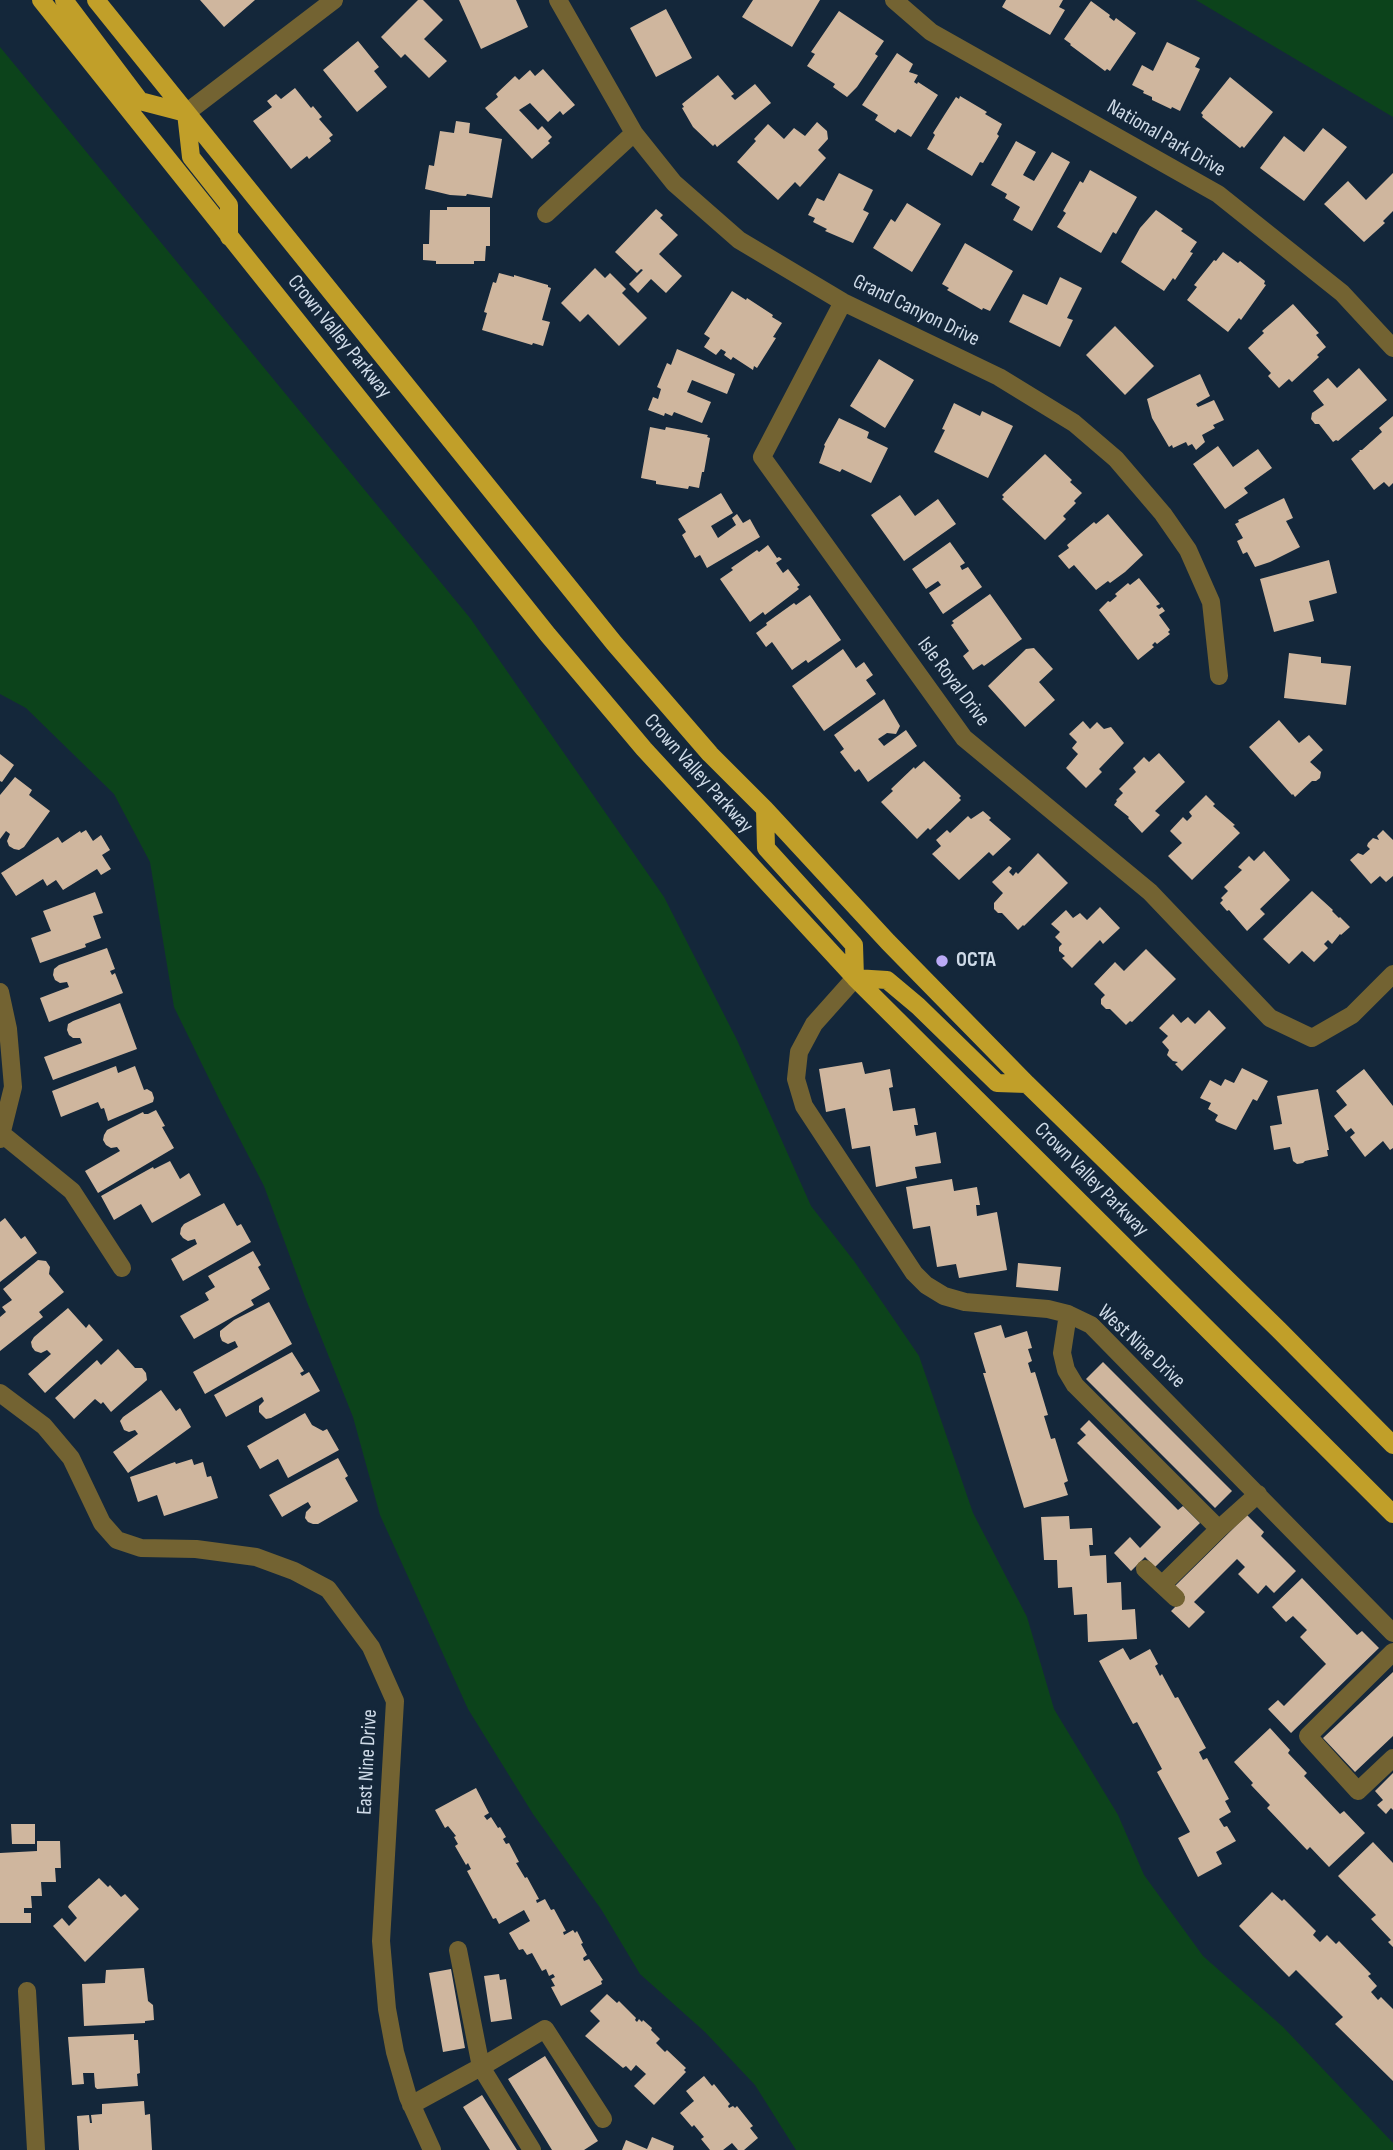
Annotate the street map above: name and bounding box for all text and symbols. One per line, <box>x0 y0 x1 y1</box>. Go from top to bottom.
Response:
street label: National Park Drive <box>1102 95 1230 183</box>
street label: Grand Canyon Drive <box>849 269 983 353</box>
street label: Crown Valley Parkway <box>282 270 396 404</box>
street label: Isle Royal Drive <box>911 632 995 732</box>
street label: Crown Valley Parkway <box>638 709 758 839</box>
place label: OCTA <box>956 948 996 974</box>
marker: OCTA <box>934 953 950 969</box>
street label: Crown Valley Parkway <box>1029 1118 1153 1242</box>
street label: West Nine Drive <box>1092 1300 1190 1394</box>
street label: East Nine Drive <box>353 1709 383 1815</box>

